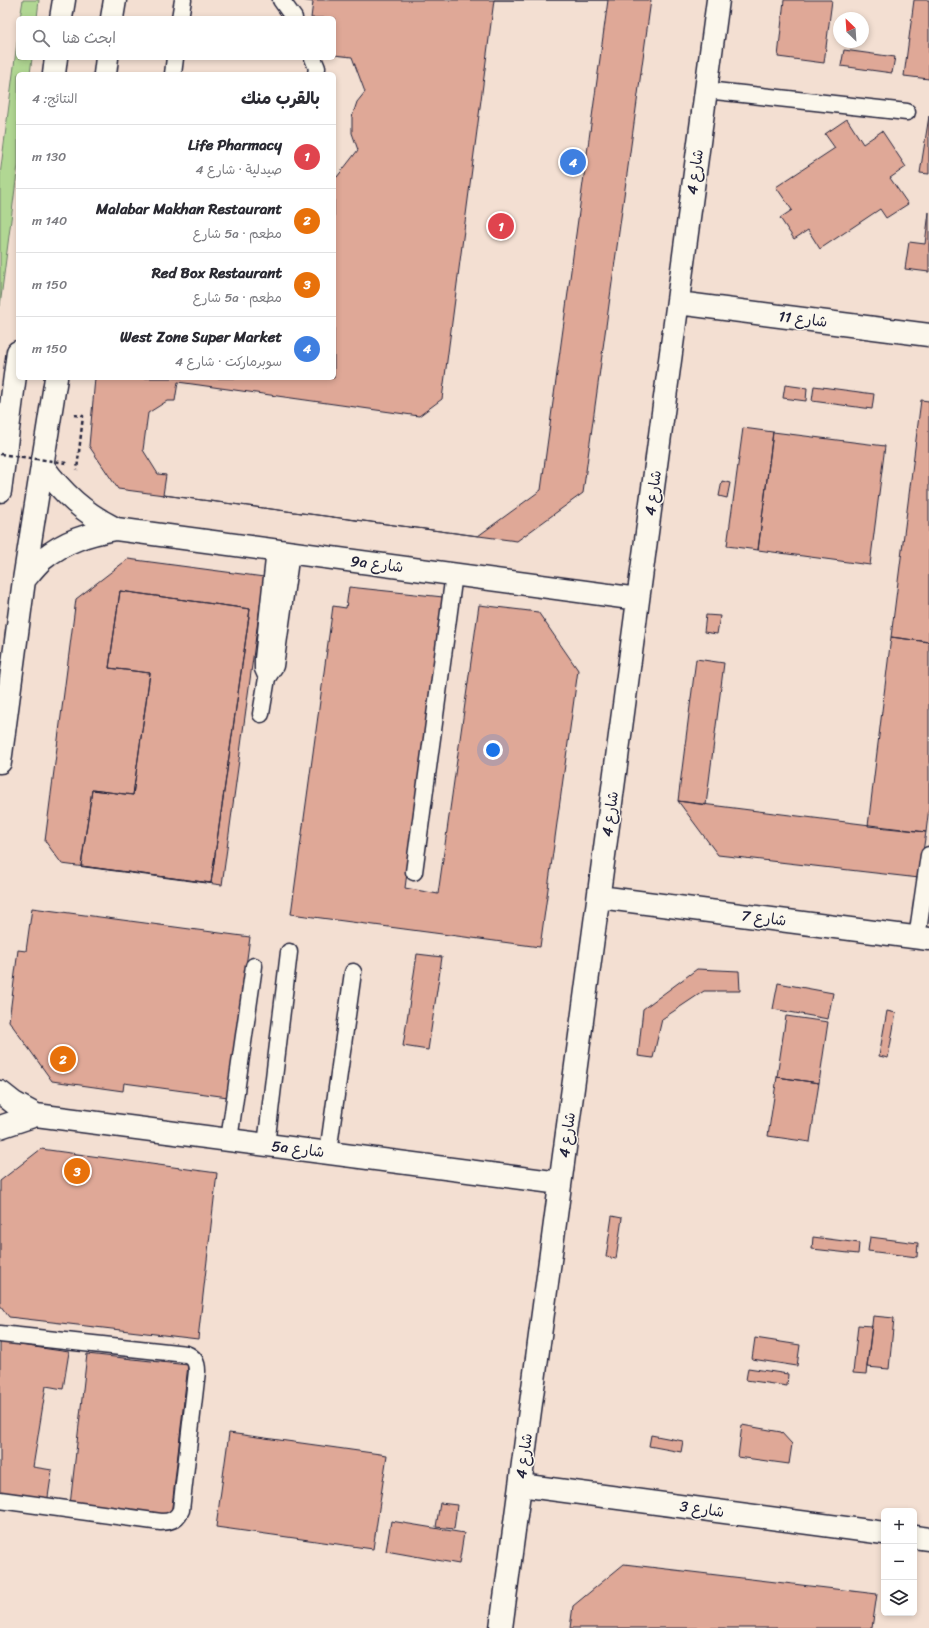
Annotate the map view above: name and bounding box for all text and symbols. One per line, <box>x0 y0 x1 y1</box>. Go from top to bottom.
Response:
north arrow <box>833 12 869 48</box>
search box <box>16 16 336 60</box>
text: ابحث هنا <box>62 25 116 51</box>
icon: search <box>30 27 52 49</box>
text: بالقرب منك <box>241 83 320 113</box>
text: النتائج: 4 <box>32 87 77 110</box>
text: Life Pharmacy <box>188 132 282 158</box>
text: 130 m <box>32 145 66 168</box>
text: 1 <box>304 145 310 168</box>
pin: 4 <box>560 147 586 177</box>
street label: شارع 4 <box>679 148 711 196</box>
text: صيدلية · شارع 4 <box>196 158 282 181</box>
text: Malabar Makhan Restaurant <box>96 196 282 222</box>
text: 140 m <box>32 209 67 232</box>
text: 2 <box>303 209 311 232</box>
pin: 1 <box>488 211 514 241</box>
text: مطعم · 5a شارع <box>193 222 282 245</box>
text: Red Box Restaurant <box>152 260 282 286</box>
text: 150 m <box>32 273 67 296</box>
text: 3 <box>303 273 311 296</box>
text: مطعم · 5a شارع <box>193 286 282 309</box>
street label: شارع 11 <box>777 303 829 335</box>
text: West Zone Super Market <box>120 324 282 350</box>
text: 150 m <box>32 337 67 360</box>
text: 4 <box>303 337 311 360</box>
text: سوبرماركت · شارع 4 <box>175 350 282 373</box>
street label: شارع 4 <box>637 469 669 517</box>
street label: 9a شارع <box>349 548 405 580</box>
your location <box>483 740 503 760</box>
street label: شارع 4 <box>594 790 626 838</box>
street label: شارع 7 <box>740 902 788 934</box>
pin: 2 <box>50 1044 76 1074</box>
street label: شارع 4 <box>551 1111 583 1159</box>
street label: 5a شارع <box>270 1133 326 1165</box>
pin: 3 <box>64 1156 90 1186</box>
street label: شارع 4 <box>508 1432 540 1480</box>
street label: شارع 3 <box>678 1493 726 1525</box>
map controls <box>881 1508 917 1616</box>
button: + <box>881 1508 917 1544</box>
button: − <box>881 1544 917 1580</box>
button: layers <box>881 1580 917 1616</box>

